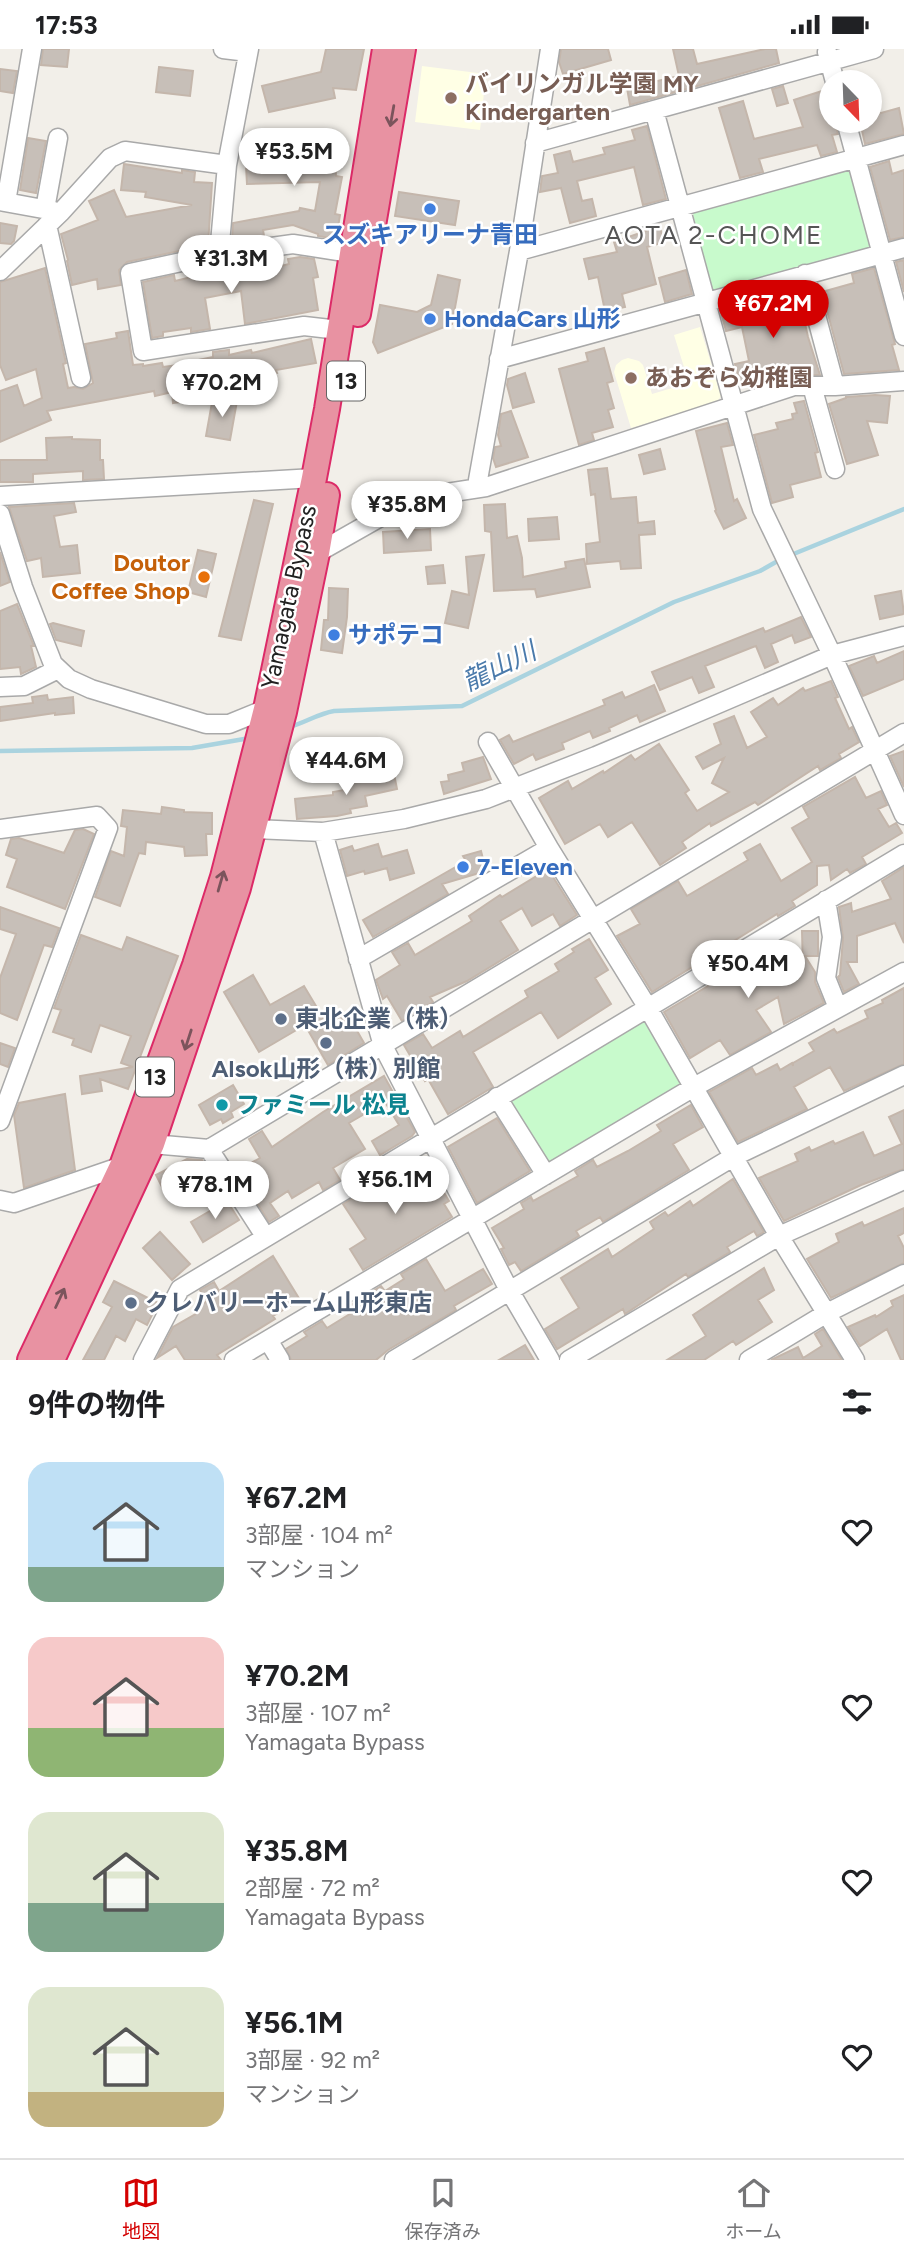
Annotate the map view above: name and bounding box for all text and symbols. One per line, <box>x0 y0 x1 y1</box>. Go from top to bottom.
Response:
text: 17:53 <box>35 9 98 41</box>
place label: バイリンガル学園 MY Kindergarten <box>465 69 699 126</box>
north arrow <box>819 70 882 133</box>
map controls <box>819 70 882 133</box>
marker: バイリンガル学園 MY Kindergarten <box>443 90 459 106</box>
one-way arrow <box>385 104 398 127</box>
pin: ¥53.5M <box>237 129 351 188</box>
text: ¥53.5M <box>255 137 333 165</box>
marker: スズキアリーナ青田 <box>422 201 438 217</box>
district label: AOTA 2-CHOME <box>605 219 823 251</box>
place label: スズキアリーナ青田 <box>322 220 538 249</box>
pin: ¥31.3M <box>174 236 288 295</box>
text: ¥31.3M <box>194 244 268 272</box>
pin: ¥67.2M <box>716 281 830 340</box>
text: ¥67.2M <box>734 289 812 317</box>
place label: HondaCars 山形 <box>444 304 621 333</box>
marker: HondaCars 山形 <box>422 311 438 327</box>
pin: ¥70.2M <box>165 359 279 419</box>
road number: 13 <box>327 361 365 401</box>
place label: あおぞら幼稚園 <box>645 363 813 392</box>
text: ¥70.2M <box>182 368 262 396</box>
marker: あおぞら幼稚園 <box>623 370 639 386</box>
pin: ¥35.8M <box>350 482 464 541</box>
text: ¥35.8M <box>367 490 447 518</box>
street label: Yamagata Bypass <box>255 502 322 692</box>
place label: Doutor Coffee Shop <box>51 548 190 605</box>
marker: Doutor Coffee Shop <box>196 569 212 585</box>
place label: サポテコ <box>348 620 444 649</box>
marker: サポテコ <box>326 627 342 643</box>
water label: 龍山川 <box>457 633 544 697</box>
pin: ¥44.6M <box>289 737 403 797</box>
text: ¥44.6M <box>305 746 387 774</box>
place label: 7-Eleven <box>477 852 573 881</box>
marker: 7-Eleven <box>455 859 471 875</box>
one-way arrow <box>215 871 228 893</box>
pin: ¥50.4M <box>691 941 805 1000</box>
text: ¥50.4M <box>707 949 789 977</box>
place label: 東北企業（株） <box>295 1004 463 1033</box>
marker: 東北企業（株） <box>273 1011 289 1027</box>
one-way arrow <box>181 1029 193 1051</box>
marker: Alsok山形（株）別館 <box>318 1035 334 1051</box>
place label: Alsok山形（株）別館 <box>211 1054 441 1083</box>
road number: 13 <box>136 1058 174 1097</box>
place label: ファミール 松見 <box>236 1090 410 1119</box>
marker: ファミール 松見 <box>214 1097 230 1113</box>
pin: ¥56.1M <box>338 1157 452 1216</box>
pin: ¥78.1M <box>158 1161 272 1221</box>
text: ¥56.1M <box>357 1165 433 1193</box>
text: ¥78.1M <box>177 1170 253 1198</box>
one-way arrow <box>54 1288 67 1309</box>
place label: クレバリーホーム山形東店 <box>145 1288 432 1317</box>
marker: クレバリーホーム山形東店 <box>123 1295 139 1311</box>
icon: filters <box>838 1383 876 1421</box>
text: 9件の物件 <box>28 1386 165 1423</box>
text: ¥67.2M <box>245 1479 347 1516</box>
icon: home <box>84 1490 168 1574</box>
icon: heart <box>838 1513 876 1551</box>
text: 3部屋 · 104 m² <box>245 1521 393 1549</box>
text: マンション <box>245 1555 360 1583</box>
text: ¥70.2M <box>245 1657 350 1694</box>
icon: home <box>84 1665 168 1749</box>
icon: heart <box>838 1688 876 1726</box>
text: 3部屋 · 107 m² <box>245 1699 391 1727</box>
text: Yamagata Bypass <box>245 1728 425 1756</box>
text: ¥35.8M <box>245 1832 349 1869</box>
icon: home <box>84 1840 168 1924</box>
icon: heart <box>838 1863 876 1901</box>
text: 2部屋 · 72 m² <box>245 1874 380 1902</box>
text: Yamagata Bypass <box>245 1903 425 1931</box>
text: ¥56.1M <box>245 2004 344 2041</box>
icon: home <box>84 2015 168 2099</box>
icon: heart <box>838 2038 876 2076</box>
text: 3部屋 · 92 m² <box>245 2046 380 2074</box>
text: マンション <box>245 2080 360 2108</box>
tab: 地図 <box>122 2174 160 2243</box>
tab: 保存済み <box>405 2174 481 2243</box>
tab: ホーム <box>725 2174 782 2243</box>

